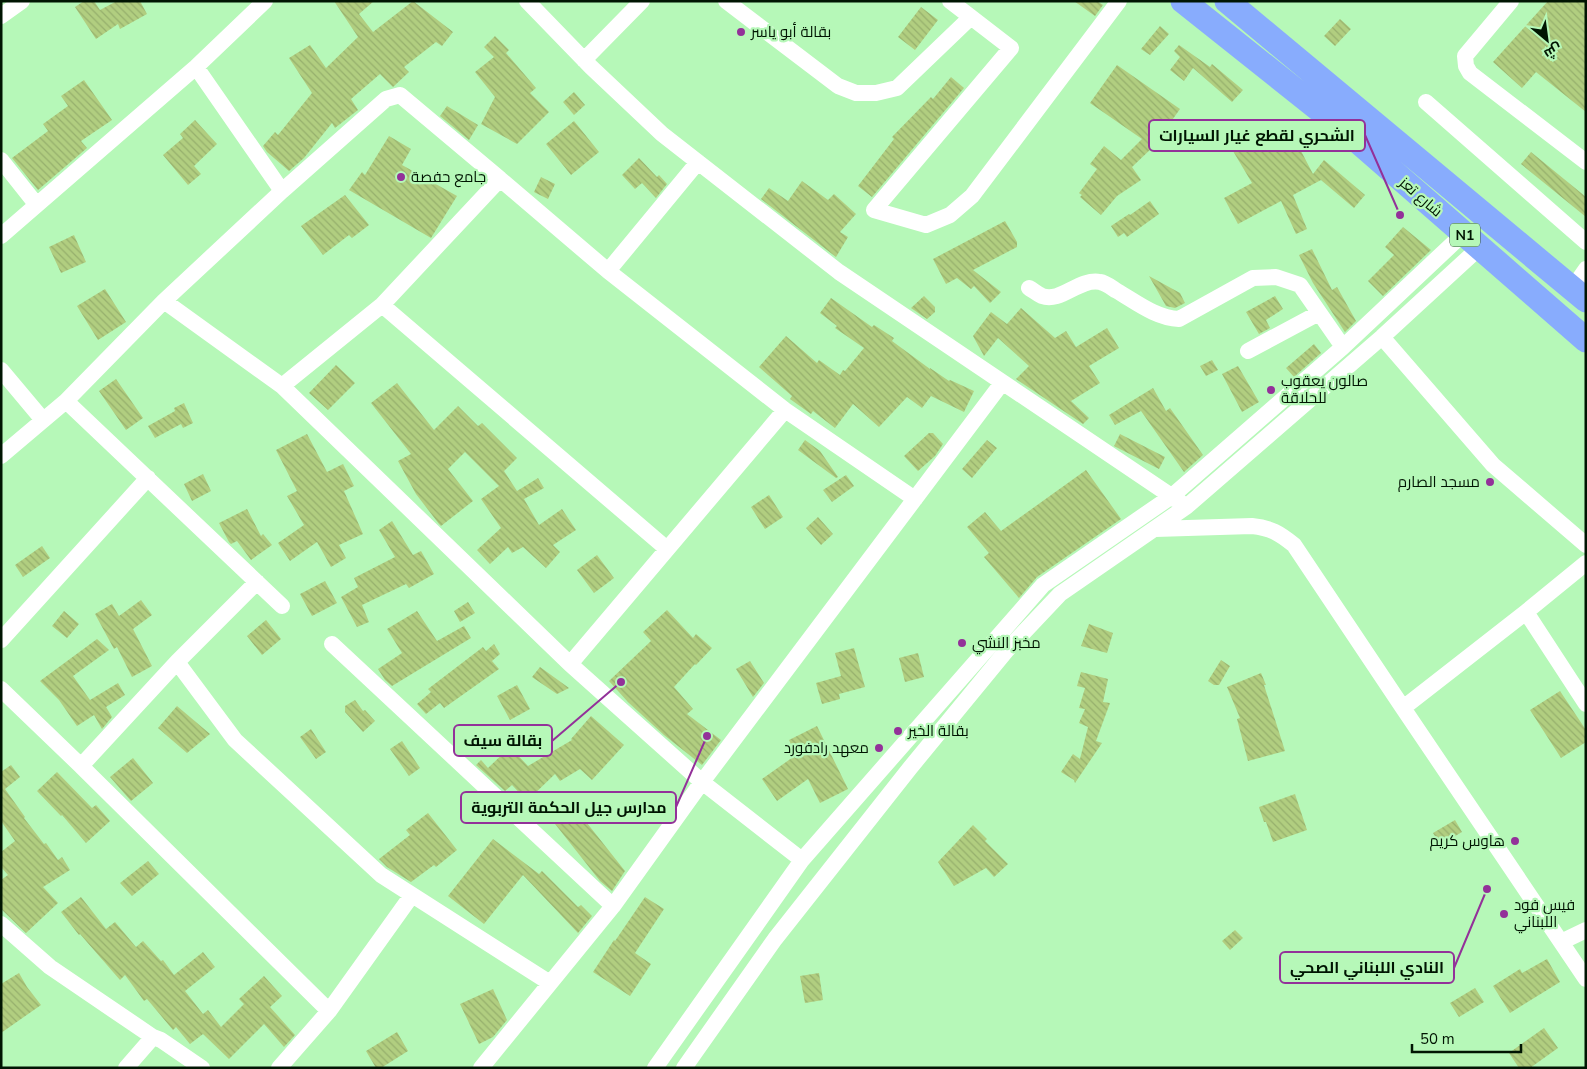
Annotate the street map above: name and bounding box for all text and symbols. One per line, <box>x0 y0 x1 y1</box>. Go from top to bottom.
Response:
north arrow <box>1522 15 1572 65</box>
place label: بقالة أبو ياسر <box>750 22 831 42</box>
marker: بقالة أبو ياسر <box>735 26 747 38</box>
text: ش <box>1541 38 1566 64</box>
callout: الشحري لقطع غيار السيارات <box>1149 120 1365 151</box>
text: الشحري لقطع غيار السيارات <box>1159 125 1355 148</box>
place label: جامع حفصة <box>411 167 486 188</box>
marker: جامع حفصة <box>395 171 407 183</box>
street label: شارع تعز <box>1394 172 1447 222</box>
road number: N1 <box>1450 224 1480 246</box>
place label: صالون يعقوب للحلاقة <box>1281 371 1368 408</box>
marker: صالون يعقوب للحلاقة <box>1265 384 1277 396</box>
place label: مسجد الصارم <box>1398 472 1480 492</box>
marker: مسجد الصارم <box>1484 476 1496 488</box>
place label: مخبز النشي <box>972 633 1041 655</box>
marker: مخبز النشي <box>956 637 968 649</box>
place label: بقالة الخير <box>907 721 969 741</box>
callout: بقالة سيف <box>454 725 552 756</box>
marker: بقالة الخير <box>892 725 904 737</box>
text: بقالة سيف <box>464 730 542 752</box>
place label: معهد رادفورد <box>784 738 869 758</box>
marker: معهد رادفورد <box>873 742 885 754</box>
callout: مدارس جيل الحكمة التربوية <box>461 792 676 823</box>
text: مدارس جيل الحكمة التربوية <box>471 797 667 819</box>
place label: هاوس كريم <box>1429 831 1505 851</box>
marker: هاوس كريم <box>1509 835 1521 847</box>
place label: فيس فود اللبناني <box>1514 895 1575 934</box>
marker: فيس فود اللبناني <box>1498 908 1510 920</box>
callout: النادي اللبناني الصحي <box>1280 952 1454 983</box>
text: النادي اللبناني الصحي <box>1290 957 1444 980</box>
scale bar <box>1412 1022 1521 1054</box>
text: 50 m <box>1420 1029 1455 1049</box>

